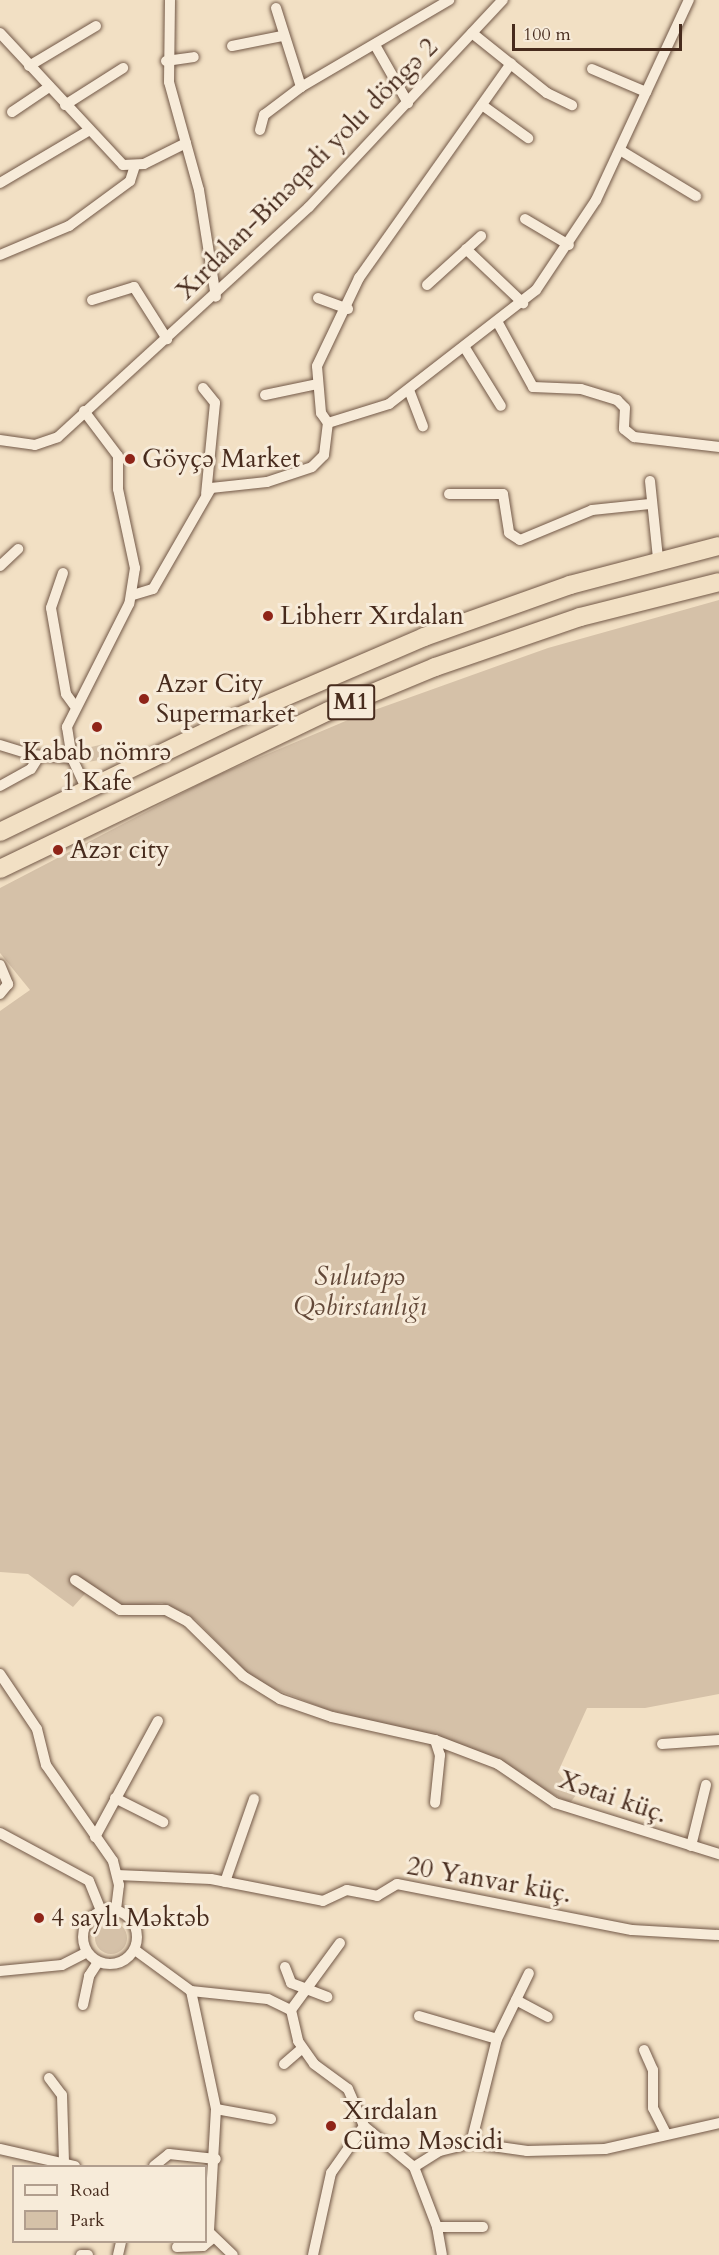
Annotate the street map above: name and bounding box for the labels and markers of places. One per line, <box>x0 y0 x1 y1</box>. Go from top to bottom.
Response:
place label: Göyçə Market <box>142 443 300 475</box>
marker: Göyçə Market <box>123 452 137 466</box>
place label: Libherr Xırdalan <box>280 600 464 632</box>
marker: Libherr Xırdalan <box>261 609 275 623</box>
place label: Azər City Supermarket <box>156 668 295 730</box>
marker: Azər City Supermarket <box>137 692 151 706</box>
marker: Kabab nömrə 1 Kafe <box>90 720 104 734</box>
place label: Kabab nömrə 1 Kafe <box>23 736 171 798</box>
place label: Azər city <box>70 834 170 866</box>
marker: Azər city <box>51 843 65 857</box>
place label: 4 saylı Məktəb <box>51 1902 210 1934</box>
marker: 4 saylı Məktəb <box>32 1911 46 1925</box>
place label: Xırdalan Cümə Məscidi <box>343 2095 503 2156</box>
marker: Xırdalan Cümə Məscidi <box>324 2119 338 2133</box>

